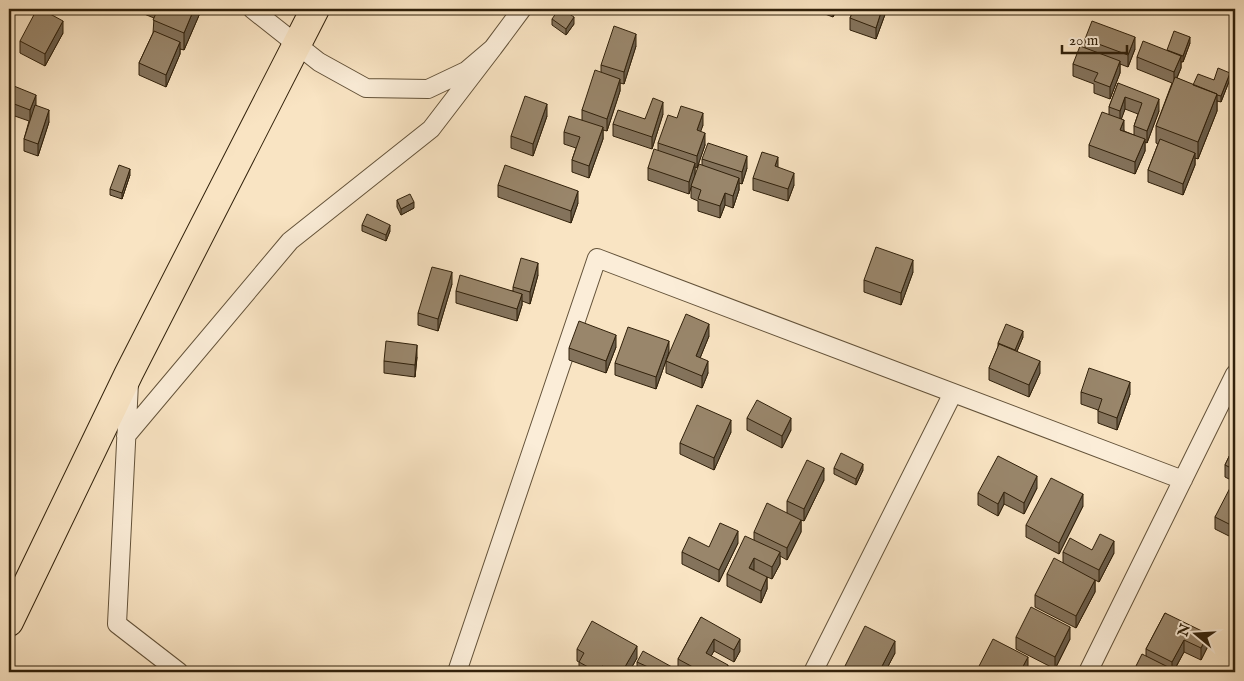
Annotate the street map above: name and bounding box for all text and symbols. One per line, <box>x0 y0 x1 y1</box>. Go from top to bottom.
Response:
scale bar <box>1062 22 1126 54</box>
text: 20 m <box>1069 31 1099 50</box>
north arrow <box>1172 608 1222 658</box>
text: N <box>1174 622 1195 640</box>

